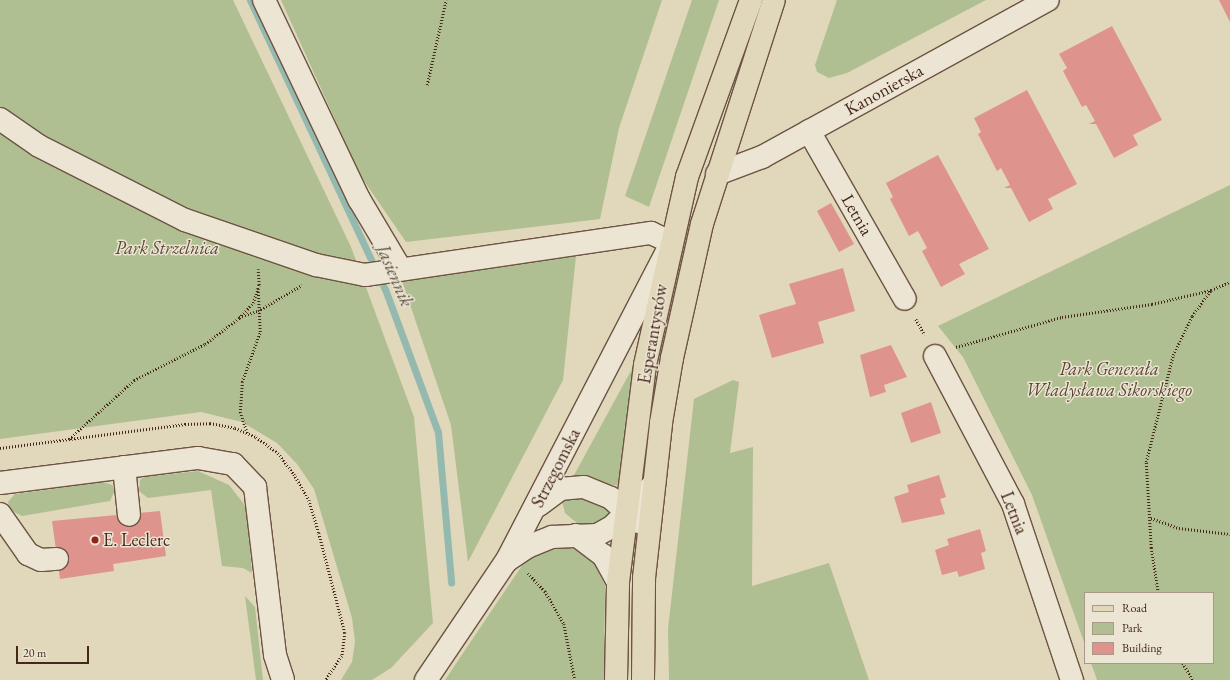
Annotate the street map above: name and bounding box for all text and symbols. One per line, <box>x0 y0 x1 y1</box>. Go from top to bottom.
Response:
street label: Kanonierska <box>841 60 927 120</box>
street label: Letnia <box>837 190 877 240</box>
park label: Park Strzelnica <box>115 237 219 259</box>
water label: Jasiennik <box>372 242 418 310</box>
street label: Esperantystów <box>634 282 672 386</box>
park label: Park Generała Władysława Sikorskiego <box>1026 359 1192 402</box>
street label: Strzegomska <box>527 425 585 511</box>
street label: Letnia <box>996 488 1032 538</box>
place label: E. Leclerc <box>103 529 170 551</box>
marker: E. Leclerc <box>90 535 100 545</box>
legend <box>1084 592 1214 664</box>
text: Road <box>1122 600 1147 616</box>
text: Park <box>1122 620 1142 636</box>
scale bar <box>18 638 91 664</box>
text: Building <box>1122 640 1162 656</box>
text: 20 m <box>23 645 46 661</box>

